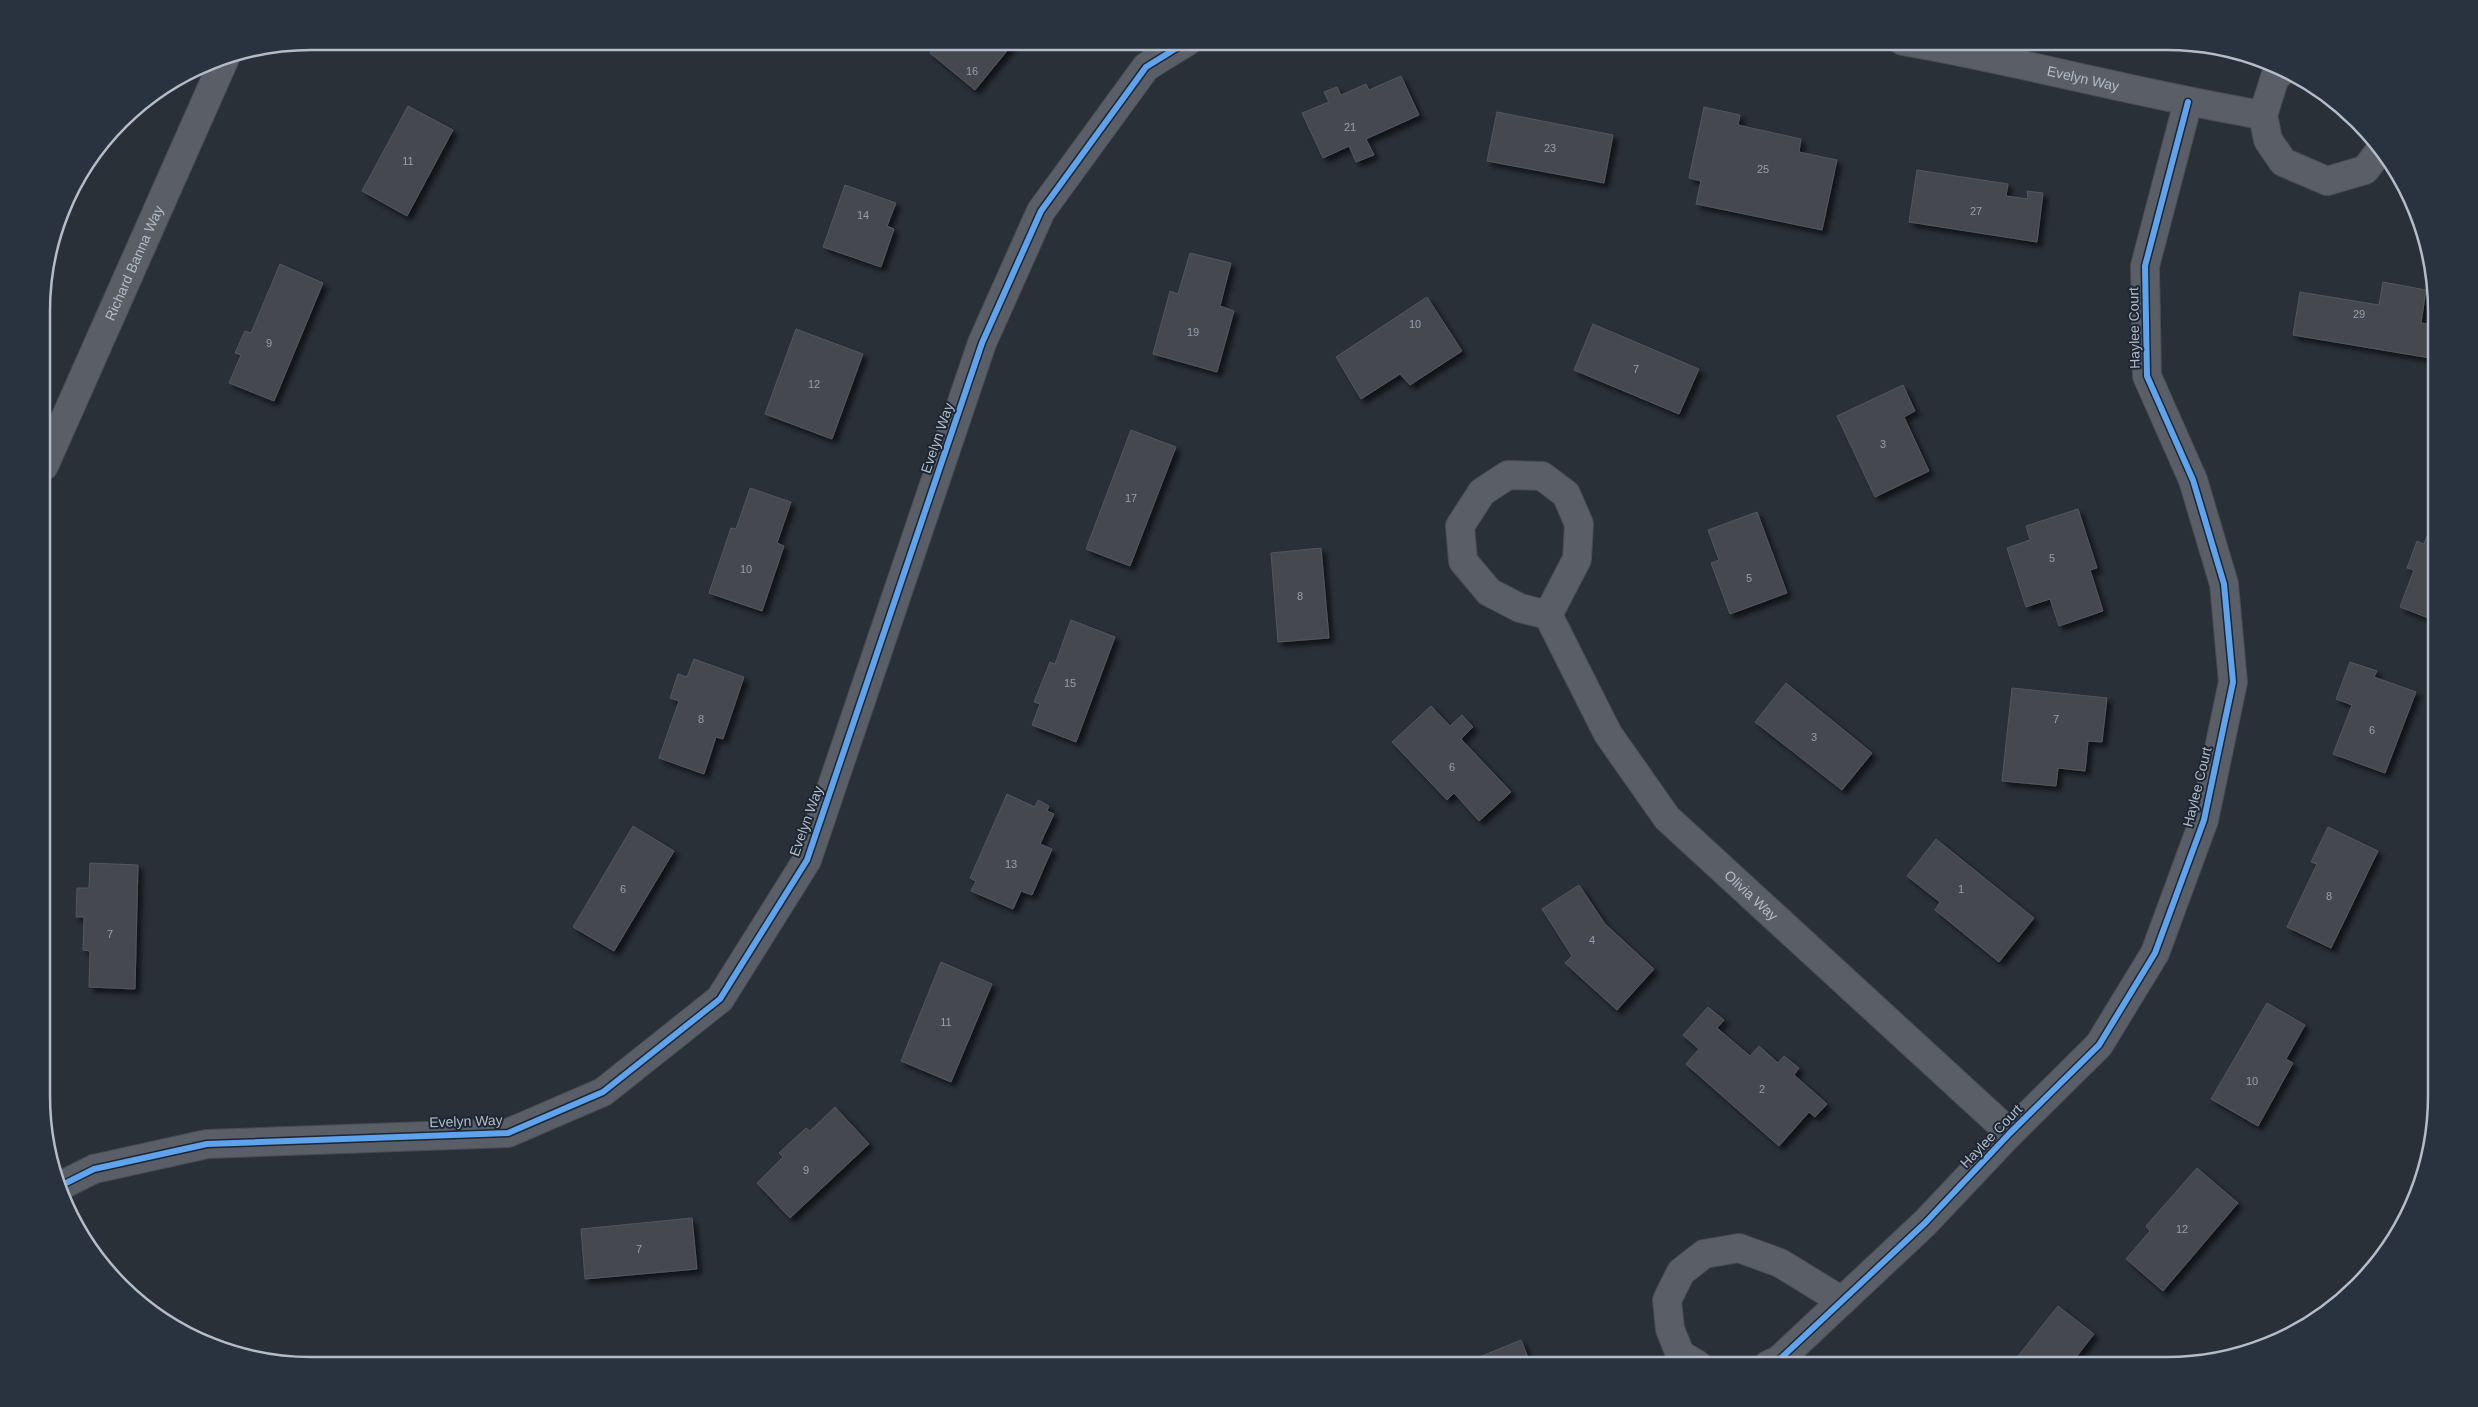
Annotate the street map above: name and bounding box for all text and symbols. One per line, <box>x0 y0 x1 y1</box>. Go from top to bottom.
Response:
street label: Evelyn Way <box>2046 63 2121 94</box>
house number: 16 <box>966 65 978 77</box>
house number: 21 <box>1344 121 1356 133</box>
house number: 23 <box>1544 142 1556 154</box>
house number: 11 <box>402 155 414 167</box>
house number: 25 <box>1757 163 1769 175</box>
street label: Richard Banna Way <box>102 203 167 323</box>
house number: 27 <box>1970 205 1982 217</box>
house number: 14 <box>857 209 869 221</box>
street label: Haylee Court <box>2125 287 2143 369</box>
house number: 29 <box>2353 308 2365 320</box>
house number: 10 <box>1409 318 1421 330</box>
house number: 19 <box>1187 326 1199 338</box>
house number: 9 <box>266 337 272 349</box>
house number: 7 <box>1633 363 1639 375</box>
house number: 12 <box>808 378 820 390</box>
street label: Evelyn Way <box>917 401 957 475</box>
house number: 3 <box>1880 438 1886 450</box>
house number: 17 <box>1125 492 1137 504</box>
house number: 5 <box>2049 552 2055 564</box>
house number: 10 <box>740 563 752 575</box>
house number: 5 <box>1746 572 1752 584</box>
house number: 8 <box>1297 590 1303 602</box>
house number: 15 <box>1064 677 1076 689</box>
house number: 8 <box>698 713 704 725</box>
house number: 7 <box>2053 713 2059 725</box>
house number: 6 <box>2369 724 2375 736</box>
house number: 3 <box>1811 731 1817 743</box>
street label: Haylee Court <box>2179 745 2215 829</box>
house number: 6 <box>1449 761 1455 773</box>
street label: Evelyn Way <box>786 784 826 858</box>
house number: 13 <box>1005 858 1017 870</box>
street label: Olivia Way <box>1721 867 1781 924</box>
house number: 6 <box>620 883 626 895</box>
house number: 1 <box>1958 883 1964 895</box>
house number: 8 <box>2326 890 2332 902</box>
house number: 7 <box>107 928 113 940</box>
house number: 4 <box>1589 934 1595 946</box>
house number: 11 <box>940 1016 952 1028</box>
house number: 10 <box>2246 1075 2258 1087</box>
house number: 2 <box>1759 1083 1765 1095</box>
street label: Haylee Court <box>1957 1101 2025 1171</box>
street label: Evelyn Way <box>429 1112 503 1130</box>
house number: 9 <box>803 1164 809 1176</box>
house number: 12 <box>2176 1223 2188 1235</box>
house number: 7 <box>636 1243 642 1255</box>

